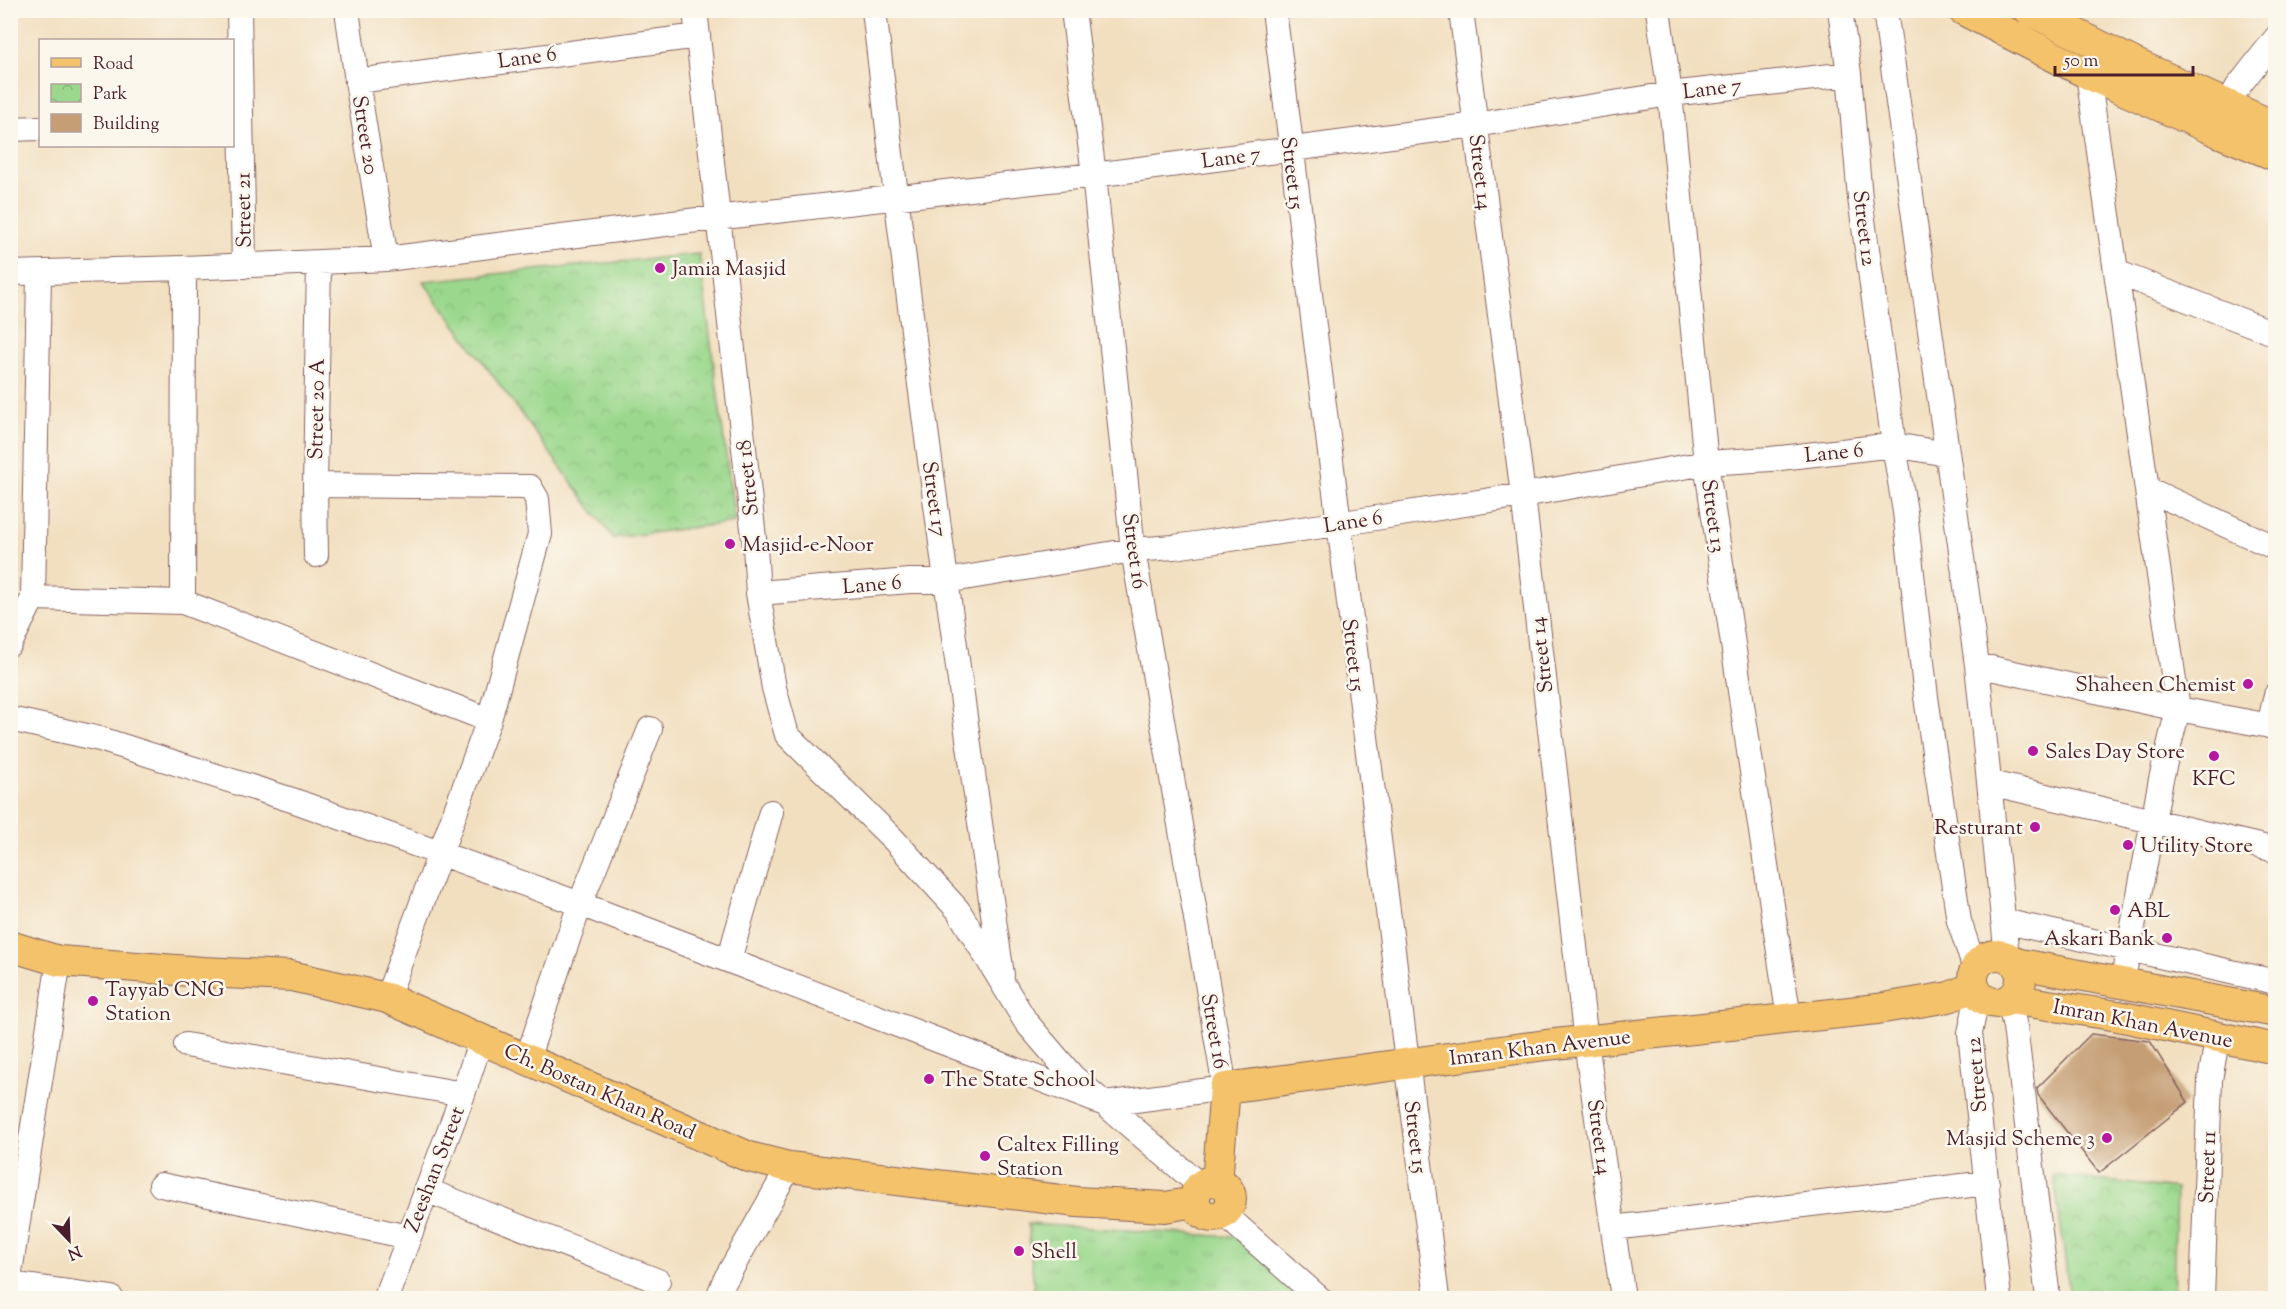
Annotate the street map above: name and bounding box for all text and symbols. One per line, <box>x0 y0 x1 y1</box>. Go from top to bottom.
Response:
legend <box>39 39 234 147</box>
scale bar <box>2055 39 2193 77</box>
street label: Lane 6 <box>496 40 559 78</box>
text: 50 m <box>2063 49 2099 75</box>
text: Road <box>93 52 133 78</box>
street label: Lane 7 <box>1681 71 1744 108</box>
text: Park <box>93 82 128 108</box>
street label: Street 20 <box>343 94 385 177</box>
text: Building <box>93 112 159 138</box>
street label: Street 14 <box>1459 132 1499 212</box>
street label: Street 15 <box>1272 135 1310 211</box>
street label: Lane 7 <box>1200 140 1263 178</box>
street label: Street 21 <box>229 172 261 248</box>
street label: Street 12 <box>1844 189 1883 268</box>
place label: Jamia Masjid <box>671 255 786 285</box>
marker: Jamia Masjid <box>653 261 667 275</box>
street label: Street 20 A <box>302 358 334 460</box>
street label: Lane 6 <box>1803 436 1865 472</box>
street label: Street 18 <box>730 438 768 517</box>
street label: Street 17 <box>913 459 953 540</box>
street label: Street 13 <box>1692 477 1732 555</box>
street label: Lane 6 <box>1322 504 1385 542</box>
street label: Street 16 <box>1113 511 1153 591</box>
place label: Masjid-e-Noor <box>742 531 874 561</box>
marker: Masjid-e-Noor <box>723 537 737 551</box>
street label: Lane 6 <box>841 568 903 604</box>
street label: Street 14 <box>1523 615 1563 695</box>
street label: Street 15 <box>1333 617 1371 693</box>
place label: Shaheen Chemist <box>2075 671 2236 701</box>
marker: Shaheen Chemist <box>2241 677 2255 691</box>
place label: Sales Day Store <box>2045 738 2185 768</box>
marker: Sales Day Store <box>2026 744 2040 758</box>
marker: KFC <box>2207 749 2221 763</box>
place label: KFC <box>2192 765 2236 795</box>
place label: Resturant <box>1934 814 2023 844</box>
marker: Resturant <box>2028 820 2042 834</box>
place label: Utility Store <box>2140 832 2253 862</box>
marker: Utility Store <box>2121 838 2135 852</box>
place label: ABL <box>2127 897 2170 927</box>
marker: ABL <box>2108 903 2122 917</box>
place label: Askari Bank <box>2044 925 2156 955</box>
marker: Askari Bank <box>2160 931 2174 945</box>
place label: Tayyab CNG Station <box>105 976 225 1030</box>
street label: Street 16 <box>1192 991 1234 1072</box>
street label: Imran Khan Avenue <box>2050 993 2235 1057</box>
marker: Tayyab CNG Station <box>86 994 100 1008</box>
street label: Imran Khan Avenue <box>1448 1023 1633 1075</box>
street label: Street 12 <box>1960 1036 1996 1114</box>
street label: Ch. Bostan Khan Road <box>499 1037 700 1149</box>
place label: The State School <box>941 1066 1096 1096</box>
marker: The State School <box>922 1072 936 1086</box>
street label: Street 14 <box>1578 1097 1618 1177</box>
street label: Street 15 <box>1395 1099 1433 1175</box>
street label: Zeeshan Street <box>398 1102 474 1237</box>
place label: Masjid Scheme 3 <box>1946 1125 2095 1155</box>
street label: Street 11 <box>2193 1130 2225 1204</box>
place label: Caltex Filling Station <box>997 1131 1119 1185</box>
marker: Masjid Scheme 3 <box>2100 1131 2114 1145</box>
marker: Caltex Filling Station <box>978 1149 992 1163</box>
north arrow <box>39 1210 99 1270</box>
text: N <box>63 1238 84 1265</box>
place label: Shell <box>1031 1238 1077 1268</box>
marker: Shell <box>1012 1244 1026 1258</box>

